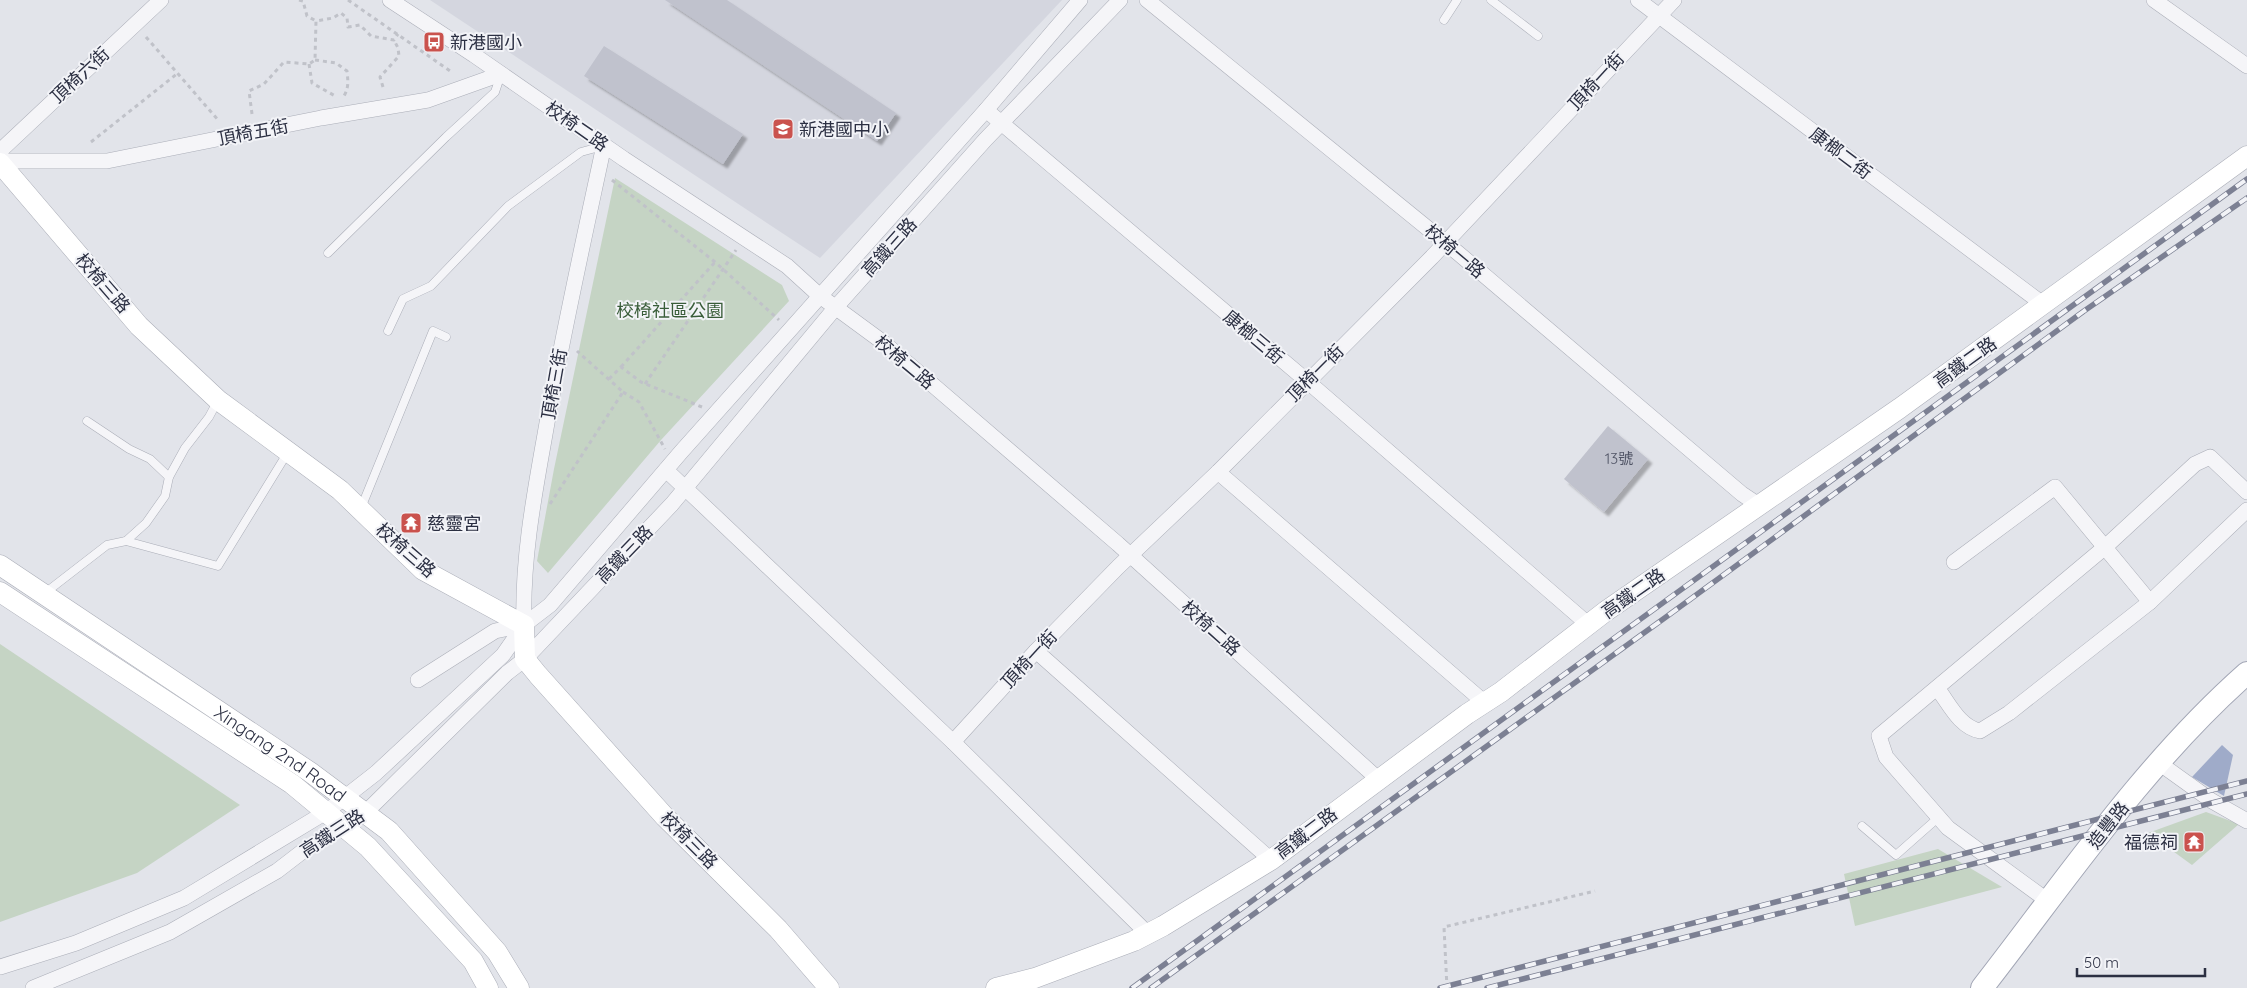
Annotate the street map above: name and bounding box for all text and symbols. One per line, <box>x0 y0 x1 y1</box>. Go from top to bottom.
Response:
bus stop icon: 新港國小 <box>422 30 446 54</box>
place label: 新港國小 <box>450 31 522 54</box>
street label: 頂椅六街 <box>46 42 114 108</box>
street label: 頂椅一街 <box>1563 47 1629 115</box>
street label: 校椅二路 <box>541 96 613 156</box>
street label: 頂椅五街 <box>215 114 291 150</box>
school or university icon: 新港國中小 <box>771 117 795 141</box>
place label: 新港國中小 <box>799 118 889 141</box>
street label: 康榔二街 <box>1805 122 1877 184</box>
street label: 高鐵三路 <box>856 213 922 281</box>
street label: 校椅一路 <box>1420 219 1490 283</box>
street label: 校椅三路 <box>71 248 135 318</box>
park label: 校椅社區公園 <box>616 299 724 322</box>
street label: 康榔三街 <box>1219 305 1289 369</box>
street label: 校椅二路 <box>870 330 940 394</box>
street label: 高鐵二路 <box>1929 332 2001 392</box>
street label: 頂椅一街 <box>1281 339 1349 407</box>
street label: 頂椅三街 <box>536 347 572 421</box>
house number: 13號 <box>1605 449 1633 468</box>
temple icon: 慈靈宮 <box>399 511 423 535</box>
place label: 慈靈宮 <box>427 512 481 535</box>
street label: 校椅三路 <box>371 518 441 582</box>
street label: 高鐵三路 <box>591 520 657 588</box>
street label: 高鐵二路 <box>1597 563 1669 623</box>
street label: 校椅二路 <box>1177 595 1245 661</box>
street label: 頂椅一街 <box>996 625 1062 693</box>
street label: Xingang 2nd Road <box>210 700 351 807</box>
street label: 造豐路 <box>2082 797 2134 853</box>
street label: 高鐵二路 <box>1270 802 1342 864</box>
street label: 高鐵三路 <box>296 804 368 862</box>
street label: 校椅三路 <box>655 806 723 874</box>
temple icon: 福德祠 <box>2182 830 2206 854</box>
place label: 福德祠 <box>2124 831 2178 854</box>
scale bar <box>2077 946 2204 978</box>
text: 50 m <box>2084 953 2119 972</box>

